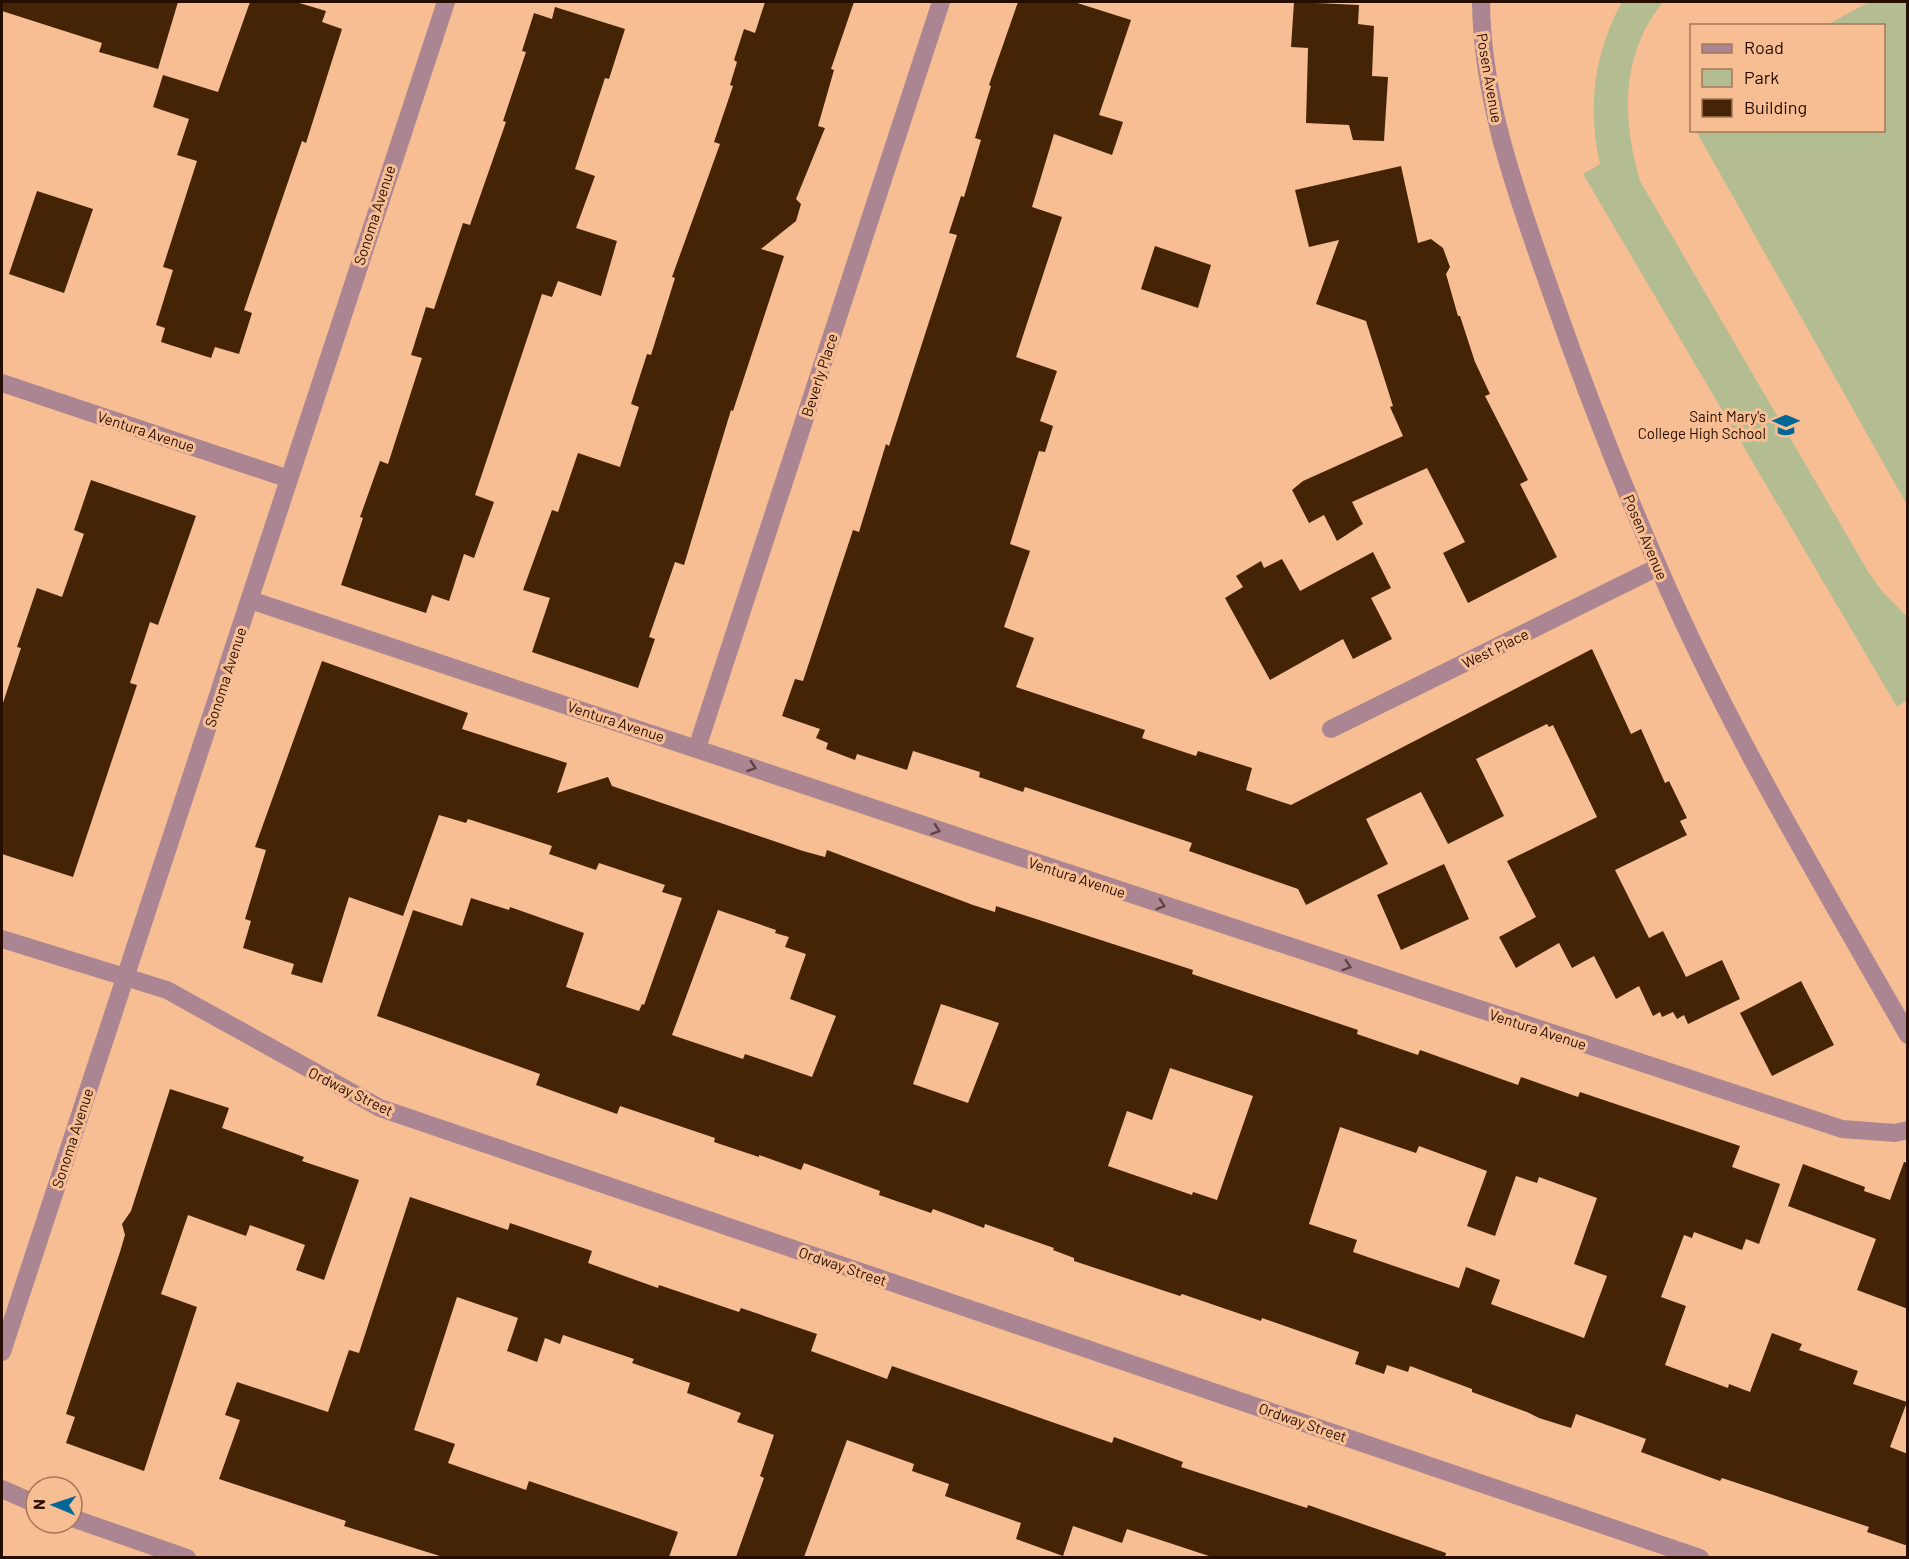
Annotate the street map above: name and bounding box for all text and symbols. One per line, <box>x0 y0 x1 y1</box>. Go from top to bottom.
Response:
legend <box>1690 24 1885 132</box>
street label: Posen Avenue <box>1473 32 1507 124</box>
text: Road <box>1744 36 1784 58</box>
text: Park <box>1744 66 1779 88</box>
text: Building <box>1744 96 1807 118</box>
street label: Sonoma Avenue <box>349 163 399 267</box>
street label: Beverly Place <box>797 331 841 419</box>
street label: Ventura Avenue <box>95 407 197 455</box>
place label: Saint Mary's College High School <box>1638 407 1766 442</box>
school or university icon: Saint Mary's College High School <box>1771 410 1801 440</box>
street label: Posen Avenue <box>1620 492 1672 582</box>
street label: West Place <box>1459 624 1531 672</box>
street label: Sonoma Avenue <box>200 625 250 729</box>
street label: Ventura Avenue <box>565 697 667 745</box>
one-way arrow <box>746 760 757 772</box>
one-way arrow <box>930 823 941 836</box>
street label: Ventura Avenue <box>1026 853 1128 901</box>
one-way arrow <box>1155 897 1166 910</box>
one-way arrow <box>1341 958 1352 971</box>
street label: Ventura Avenue <box>1487 1005 1589 1053</box>
street label: Ordway Street <box>306 1063 396 1119</box>
street label: Sonoma Avenue <box>47 1086 97 1190</box>
street label: Ordway Street <box>797 1243 889 1289</box>
street label: Ordway Street <box>1257 1399 1349 1445</box>
north arrow <box>24 1475 84 1535</box>
text: N <box>29 1499 48 1510</box>

